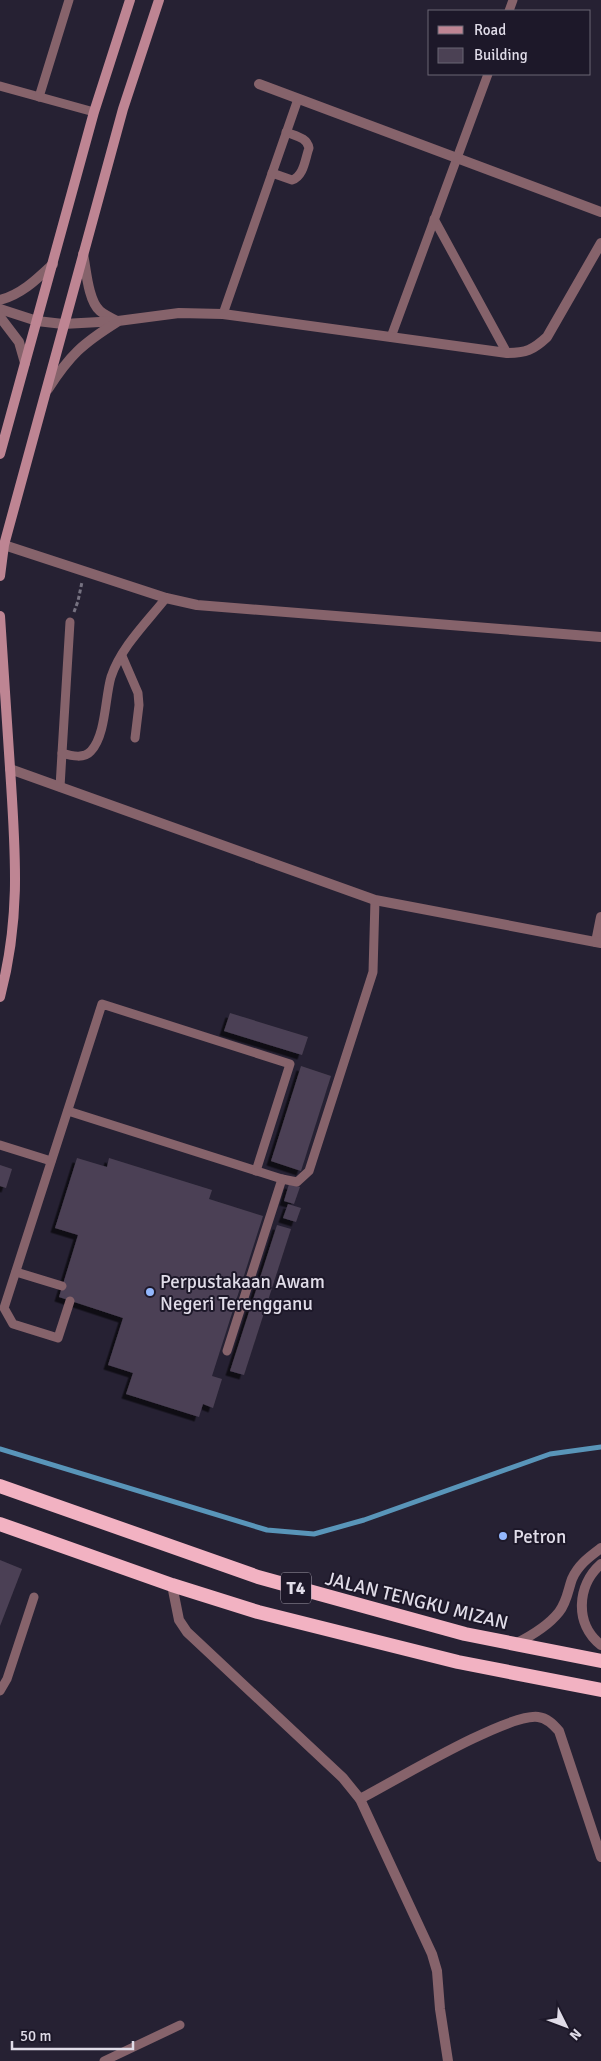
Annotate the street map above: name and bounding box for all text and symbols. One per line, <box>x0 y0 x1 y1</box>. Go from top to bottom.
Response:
legend <box>428 10 591 75</box>
text: Road <box>474 21 506 39</box>
text: Building <box>474 46 528 64</box>
place label: Perpustakaan Awam Negeri Terengganu <box>160 1270 325 1316</box>
marker: Perpustakaan Awam Negeri Terengganu <box>144 1286 156 1298</box>
place label: Petron <box>513 1525 566 1549</box>
marker: Petron <box>497 1530 509 1542</box>
street label: JALAN TENGKU MIZAN <box>323 1567 511 1635</box>
road number: T4 <box>281 1572 311 1604</box>
north arrow <box>541 2001 591 2051</box>
scale bar <box>12 2018 134 2050</box>
text: N <box>566 2025 585 2044</box>
text: 50 m <box>20 2027 51 2045</box>

